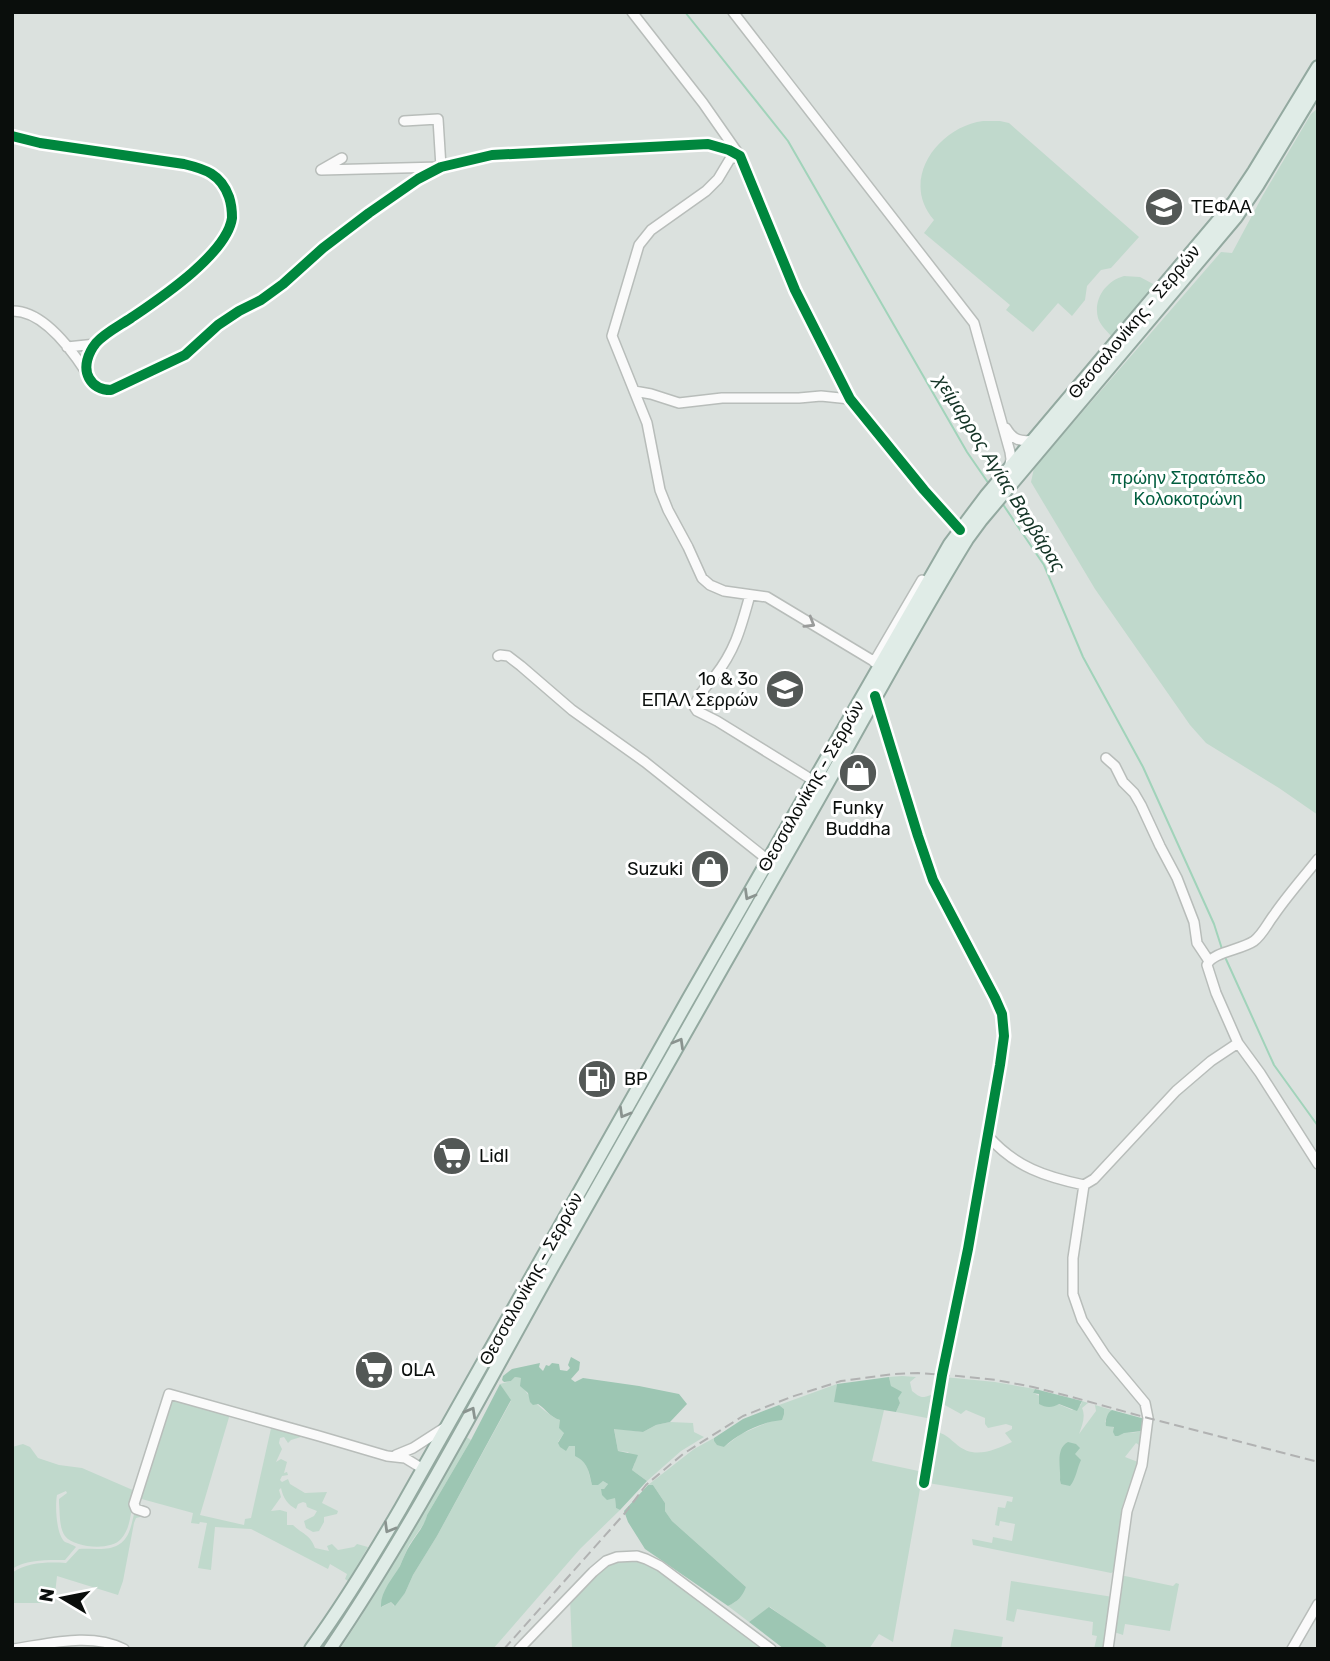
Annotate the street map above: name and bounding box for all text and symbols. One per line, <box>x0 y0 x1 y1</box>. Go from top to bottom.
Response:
school or university icon: ΤΕΦΑΑ <box>1143 186 1185 228</box>
place label: ΤΕΦΑΑ <box>1191 196 1252 218</box>
street label: Θεσσαλονίκης - Σερρών <box>1063 241 1205 403</box>
water label: χείμαρρος Αγίας Βαρβάρας <box>929 368 1071 577</box>
park label: πρώην Στρατόπεδο Κολοκοτρώνη <box>1110 467 1266 510</box>
one-way arrow <box>803 615 816 628</box>
place label: 1ο & 3ο ΕΠΑΛ Σερρών <box>642 668 758 711</box>
school or university icon: 1ο & 3ο ΕΠΑΛ Σερρών <box>764 668 806 710</box>
street label: Θεσσαλονίκης - Σερρών <box>753 696 869 876</box>
shop icon: Funky Buddha <box>837 752 879 794</box>
place label: Funky Buddha <box>825 797 891 840</box>
shop icon: Suzuki <box>689 848 731 890</box>
place label: Suzuki <box>627 858 683 880</box>
one-way arrow <box>744 887 757 900</box>
one-way arrow <box>670 1037 683 1050</box>
fuel station icon: BP <box>576 1058 618 1100</box>
place label: BP <box>624 1068 648 1090</box>
one-way arrow <box>619 1106 632 1119</box>
supermarket icon: Lidl <box>431 1135 473 1177</box>
place label: Lidl <box>479 1145 509 1167</box>
street label: Θεσσαλονίκης - Σερρών <box>474 1189 588 1369</box>
supermarket icon: OLA <box>353 1349 395 1391</box>
place label: OLA <box>401 1359 435 1381</box>
one-way arrow <box>463 1407 476 1420</box>
one-way arrow <box>384 1521 397 1534</box>
north arrow <box>28 1563 98 1633</box>
text: N <box>34 1586 59 1604</box>

